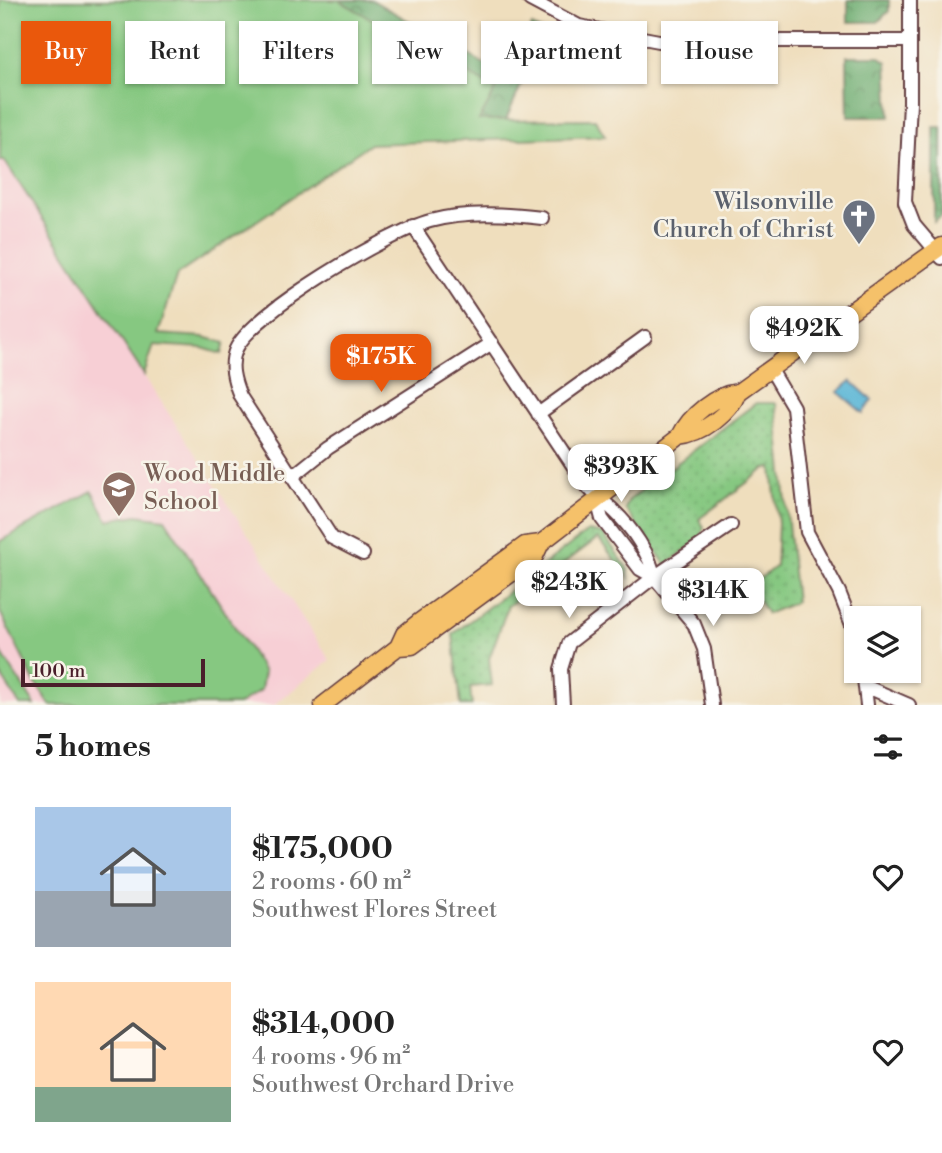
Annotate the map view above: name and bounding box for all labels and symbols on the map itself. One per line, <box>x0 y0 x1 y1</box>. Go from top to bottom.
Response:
place label: Wilsonville Church of Christ <box>653 187 834 245</box>
church icon: Wilsonville Church of Christ <box>840 197 878 246</box>
pin: $492K <box>755 306 853 366</box>
pin: $175K <box>332 334 430 394</box>
pin: $393K <box>572 444 670 504</box>
place label: Wood Middle School <box>143 459 285 517</box>
school or university icon: Wood Middle School <box>100 469 138 518</box>
pin: $243K <box>520 560 618 620</box>
pin: $314K <box>664 568 762 628</box>
scale bar <box>21 656 205 688</box>

